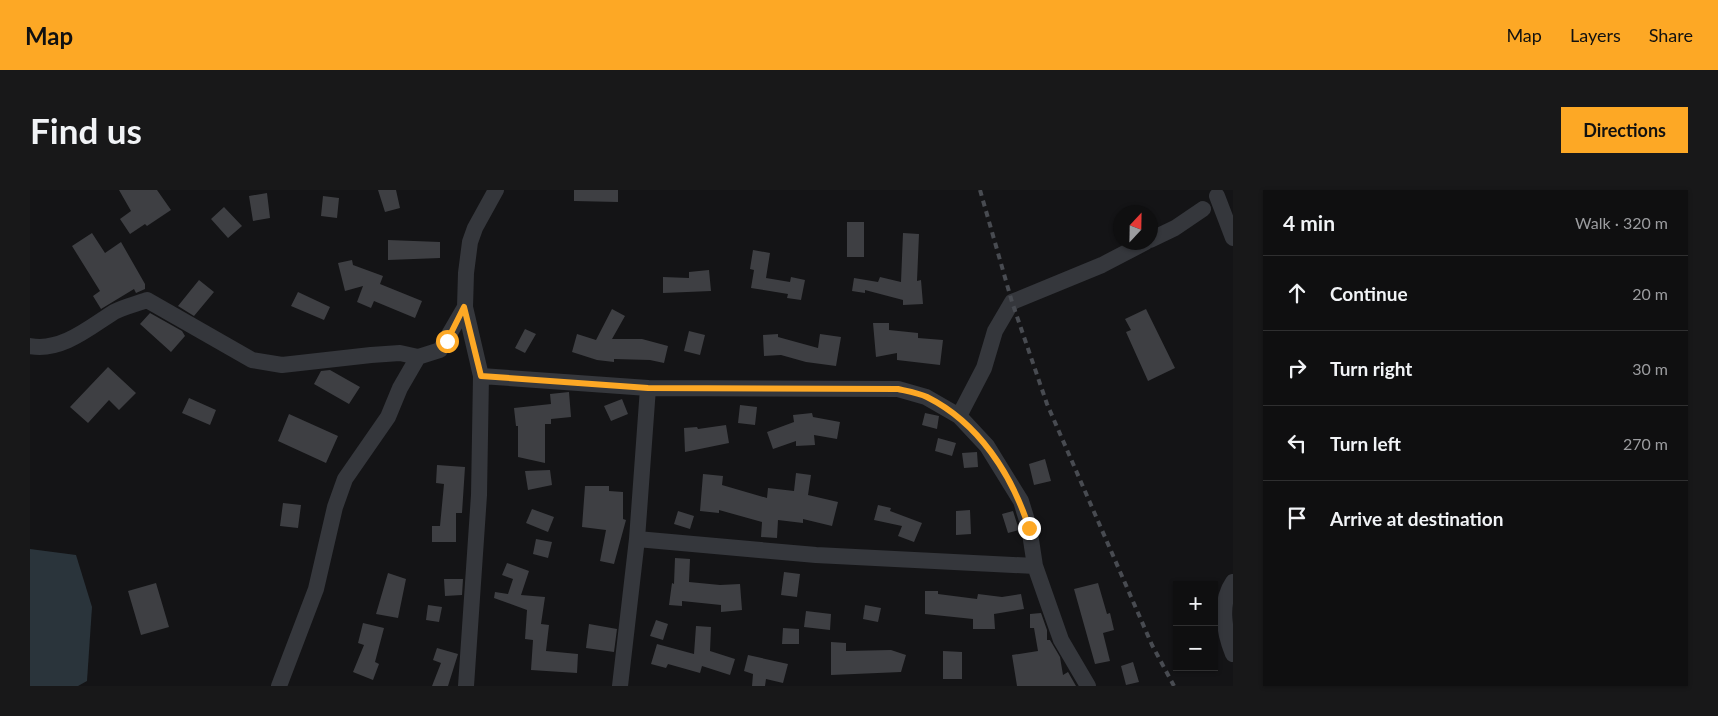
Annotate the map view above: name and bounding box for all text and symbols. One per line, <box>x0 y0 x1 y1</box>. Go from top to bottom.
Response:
text: Map <box>25 21 73 50</box>
text: Map <box>1506 24 1542 46</box>
text: Layers <box>1570 24 1621 46</box>
text: Share <box>1649 24 1693 46</box>
button: Directions <box>1561 107 1688 153</box>
text: Find us <box>30 109 142 151</box>
north arrow <box>1113 205 1158 250</box>
text: 4 min <box>1283 210 1335 235</box>
text: Walk · 320 m <box>1575 213 1668 232</box>
icon: ahead <box>1283 279 1311 307</box>
text: Continue <box>1330 282 1408 305</box>
text: 20 m <box>1632 284 1668 303</box>
route start <box>436 330 459 353</box>
icon: right <box>1283 354 1311 382</box>
text: Turn right <box>1330 357 1412 380</box>
text: 30 m <box>1632 359 1668 378</box>
icon: left <box>1283 429 1311 457</box>
text: Turn left <box>1330 432 1401 455</box>
text: 270 m <box>1623 434 1668 453</box>
icon: arrive <box>1283 504 1311 532</box>
text: Arrive at destination <box>1330 507 1503 530</box>
route end <box>1018 517 1041 540</box>
map controls <box>1173 581 1218 671</box>
button: + <box>1173 581 1218 626</box>
button: − <box>1173 626 1218 671</box>

